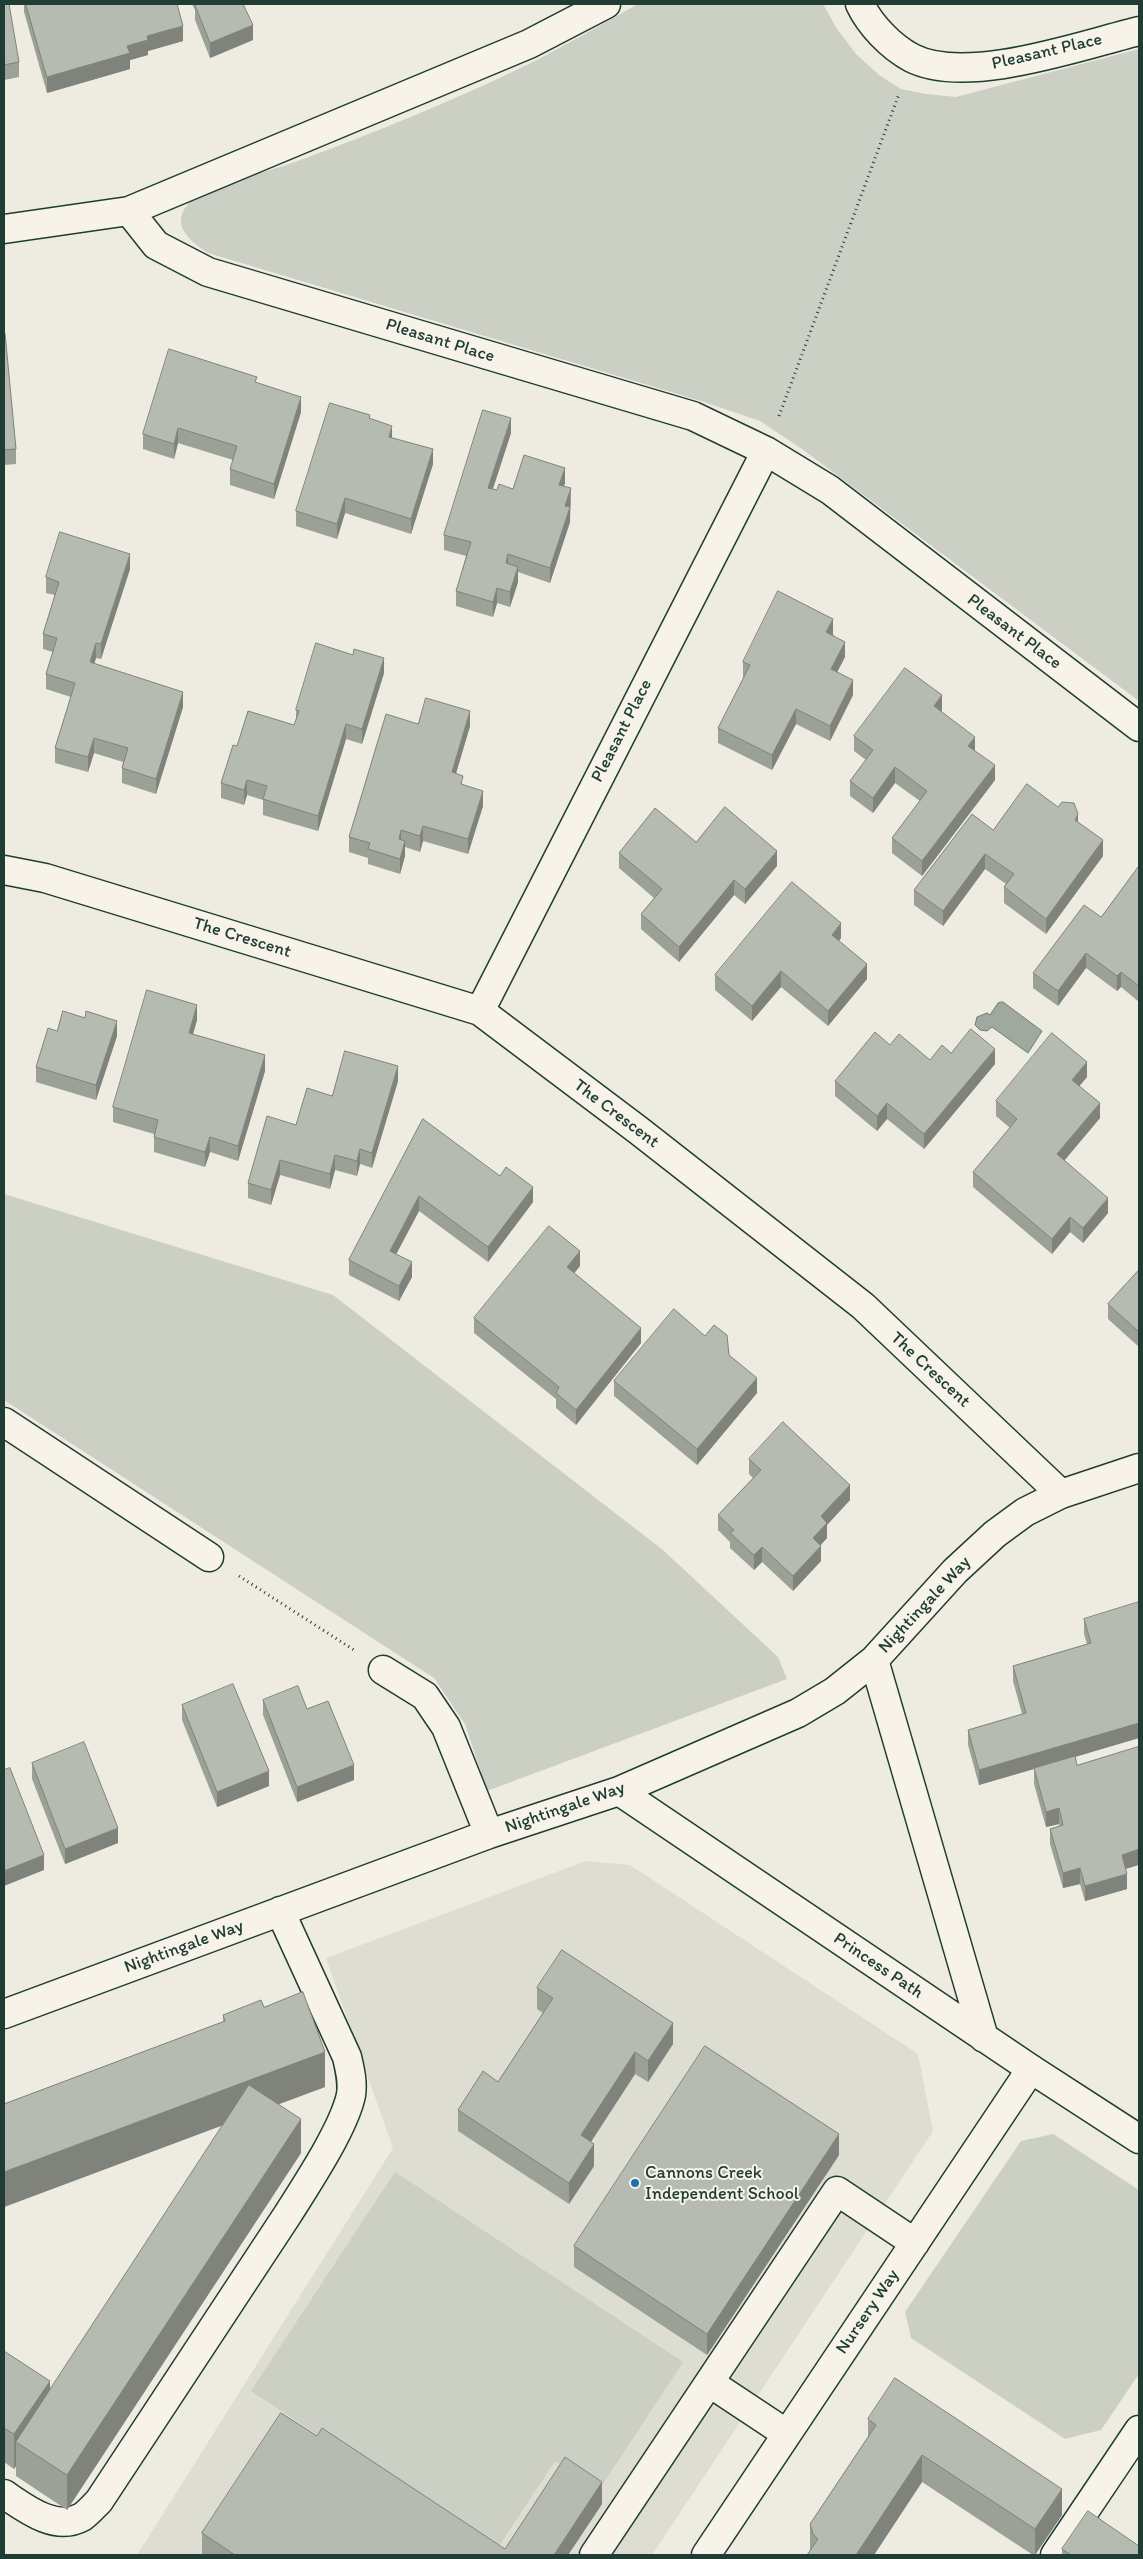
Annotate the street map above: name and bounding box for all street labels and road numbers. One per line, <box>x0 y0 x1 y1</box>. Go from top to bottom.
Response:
street label: Pleasant Place <box>990 29 1104 75</box>
street label: Pleasant Place <box>383 314 497 368</box>
street label: Pleasant Place <box>963 589 1065 675</box>
street label: Pleasant Place <box>587 676 657 786</box>
street label: The Crescent <box>190 913 294 963</box>
street label: The Crescent <box>569 1075 663 1153</box>
street label: The Crescent <box>886 1328 974 1412</box>
street label: Nightingale Way <box>874 1552 976 1658</box>
street label: Nightingale Way <box>502 1777 628 1839</box>
street label: Nightingale Way <box>121 1915 247 1979</box>
street label: Princess Path <box>829 1928 927 2004</box>
street label: Nursery Way <box>832 2265 904 2359</box>

